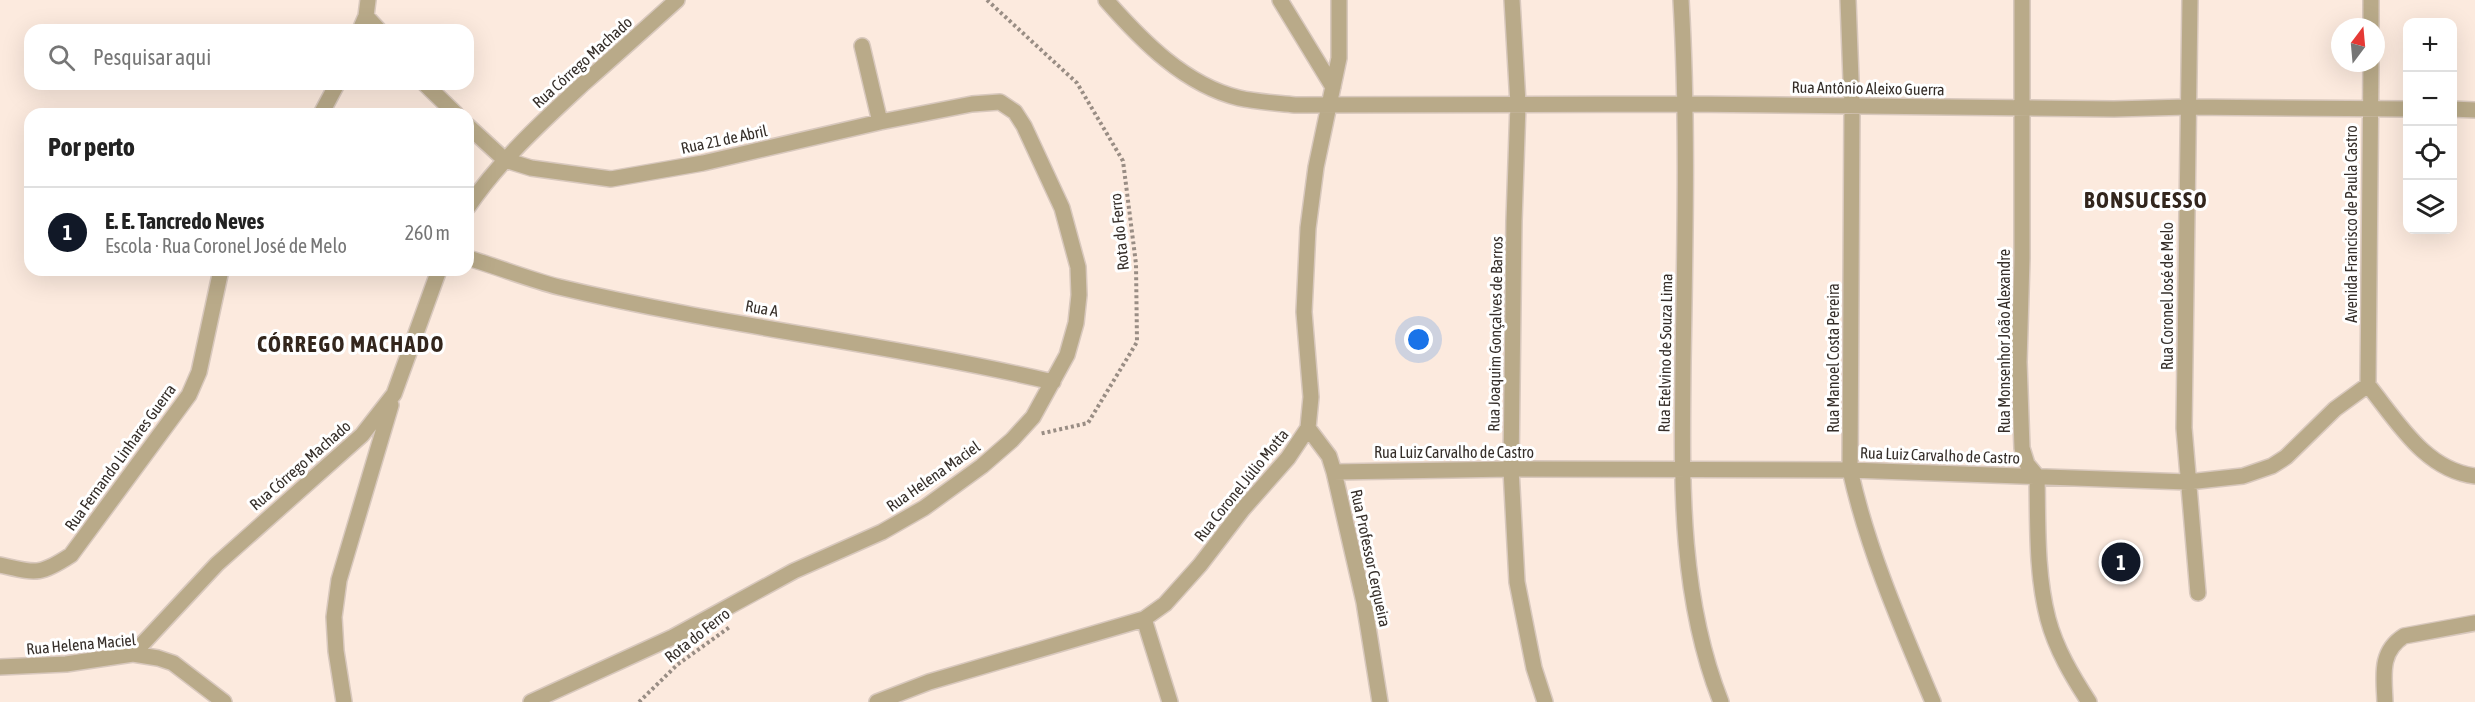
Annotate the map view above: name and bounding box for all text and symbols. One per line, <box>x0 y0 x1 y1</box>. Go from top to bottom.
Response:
street label: Rua Córrego Machado <box>529 13 636 112</box>
north arrow <box>2331 18 2385 72</box>
map controls <box>2403 18 2457 234</box>
button: + <box>2403 18 2457 72</box>
search box <box>24 24 474 90</box>
icon: search <box>45 41 78 74</box>
text: Pesquisar aqui <box>93 44 211 70</box>
button: − <box>2403 72 2457 126</box>
street label: Rua Antônio Aleixo Guerra <box>1791 78 1945 98</box>
street label: Rua 21 de Abril <box>679 121 770 157</box>
street label: Avenida Francisco de Paula Castro <box>2342 125 2360 323</box>
button: locate <box>2403 126 2457 180</box>
text: Por perto <box>48 132 135 162</box>
button: layers <box>2403 180 2457 234</box>
district label: BONSUCESSO <box>2084 187 2208 213</box>
street label: Rota do Ferro <box>1106 193 1132 271</box>
text: E. E. Tancredo Neves <box>105 208 264 234</box>
text: 1 <box>63 221 72 244</box>
text: 260 m <box>405 221 450 244</box>
street label: Rua Coronel José de Melo <box>2158 222 2176 370</box>
text: Escola · Rua Coronel José de Melo <box>105 234 347 257</box>
street label: Rua Joaquim Gonçalves de Barros <box>1484 236 1507 432</box>
street label: Rua Monsenhor João Alexandre <box>1995 249 2013 433</box>
street label: Rua Etelvino de Souza Lima <box>1655 273 1675 433</box>
street label: Rua Manoel Costa Pereira <box>1824 283 1842 433</box>
street label: Rua A <box>744 296 780 320</box>
your location <box>1404 325 1433 354</box>
district label: CÓRREGO MACHADO <box>257 331 445 357</box>
street label: Rua Fernando Linhares Guerra <box>61 380 179 534</box>
street label: Rua Córrego Machado <box>246 416 355 514</box>
street label: Rua Coronel Júlio Motta <box>1190 425 1292 545</box>
street label: Rua Helena Maciel <box>883 437 984 515</box>
street label: Rua Luiz Carvalho de Castro <box>1374 443 1534 461</box>
street label: Rua Luiz Carvalho de Castro <box>1860 443 2020 467</box>
street label: Rua Professor Cerqueira <box>1347 488 1394 629</box>
pin: 1 <box>2102 540 2140 584</box>
street label: Rota do Ferro <box>661 604 733 666</box>
street label: Rua Helena Maciel <box>25 630 137 658</box>

